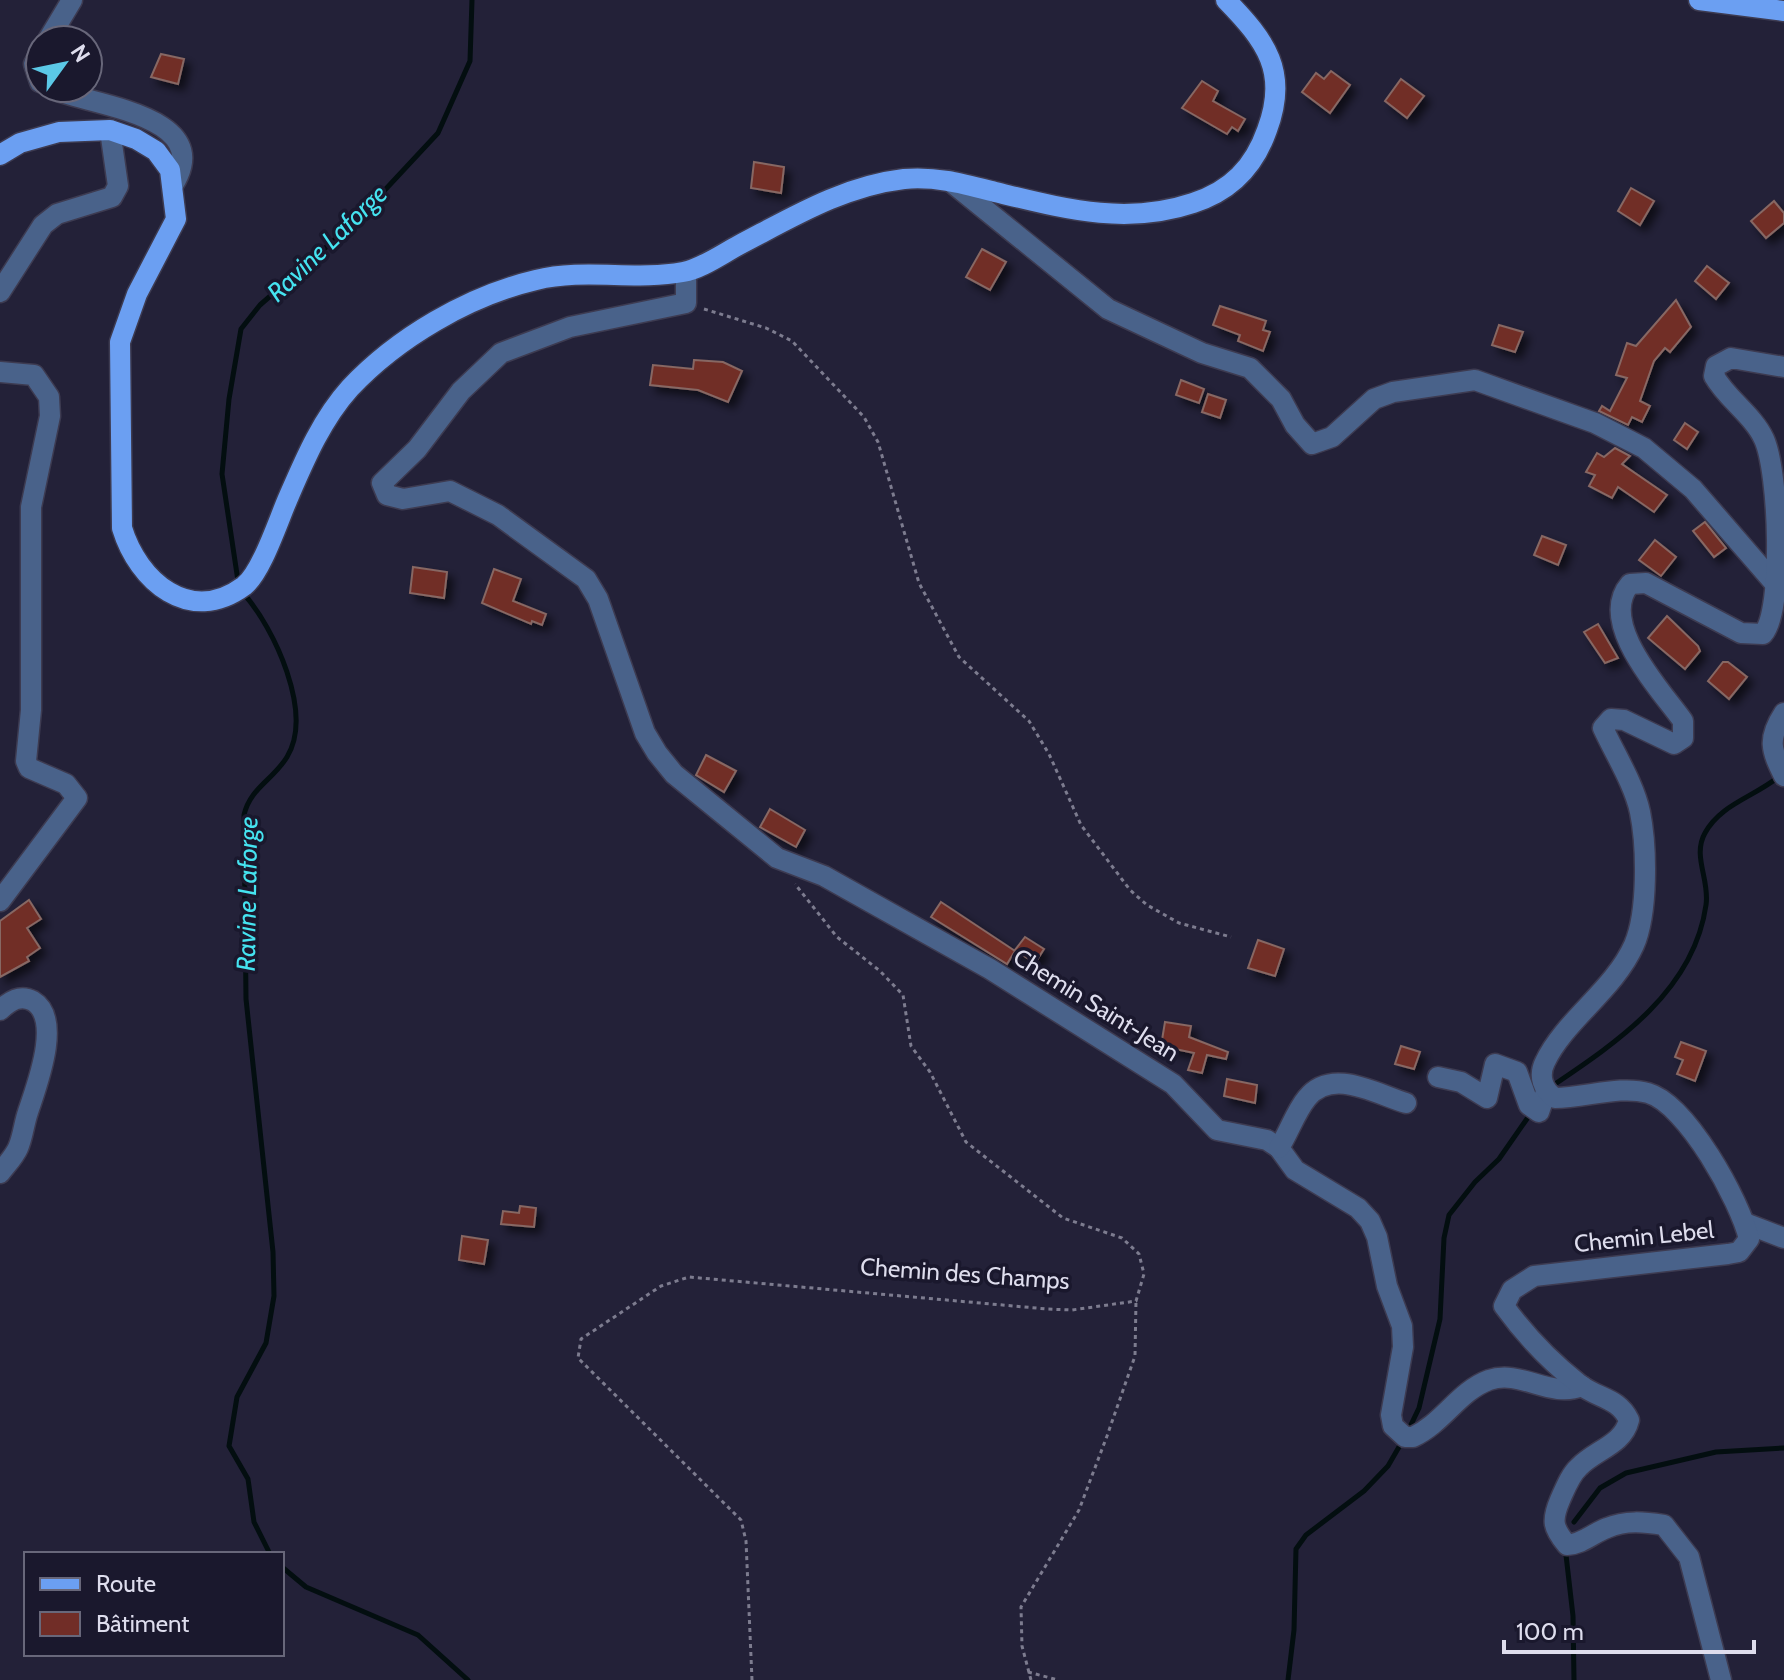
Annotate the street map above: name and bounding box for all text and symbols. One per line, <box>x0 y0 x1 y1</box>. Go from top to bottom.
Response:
north arrow <box>24 24 104 104</box>
text: N <box>65 40 96 67</box>
water label: Ravine Laforge <box>260 178 394 308</box>
water label: Ravine Laforge <box>230 816 264 972</box>
street label: Chemin Saint-Jean <box>1008 942 1185 1067</box>
street label: Chemin Lebel <box>1573 1215 1716 1258</box>
street label: Chemin des Champs <box>859 1252 1071 1295</box>
legend <box>24 1552 284 1656</box>
text: Route <box>96 1569 156 1598</box>
scale bar <box>1504 1604 1754 1654</box>
text: Bâtiment <box>96 1609 189 1638</box>
text: 100 m <box>1516 1617 1584 1646</box>

